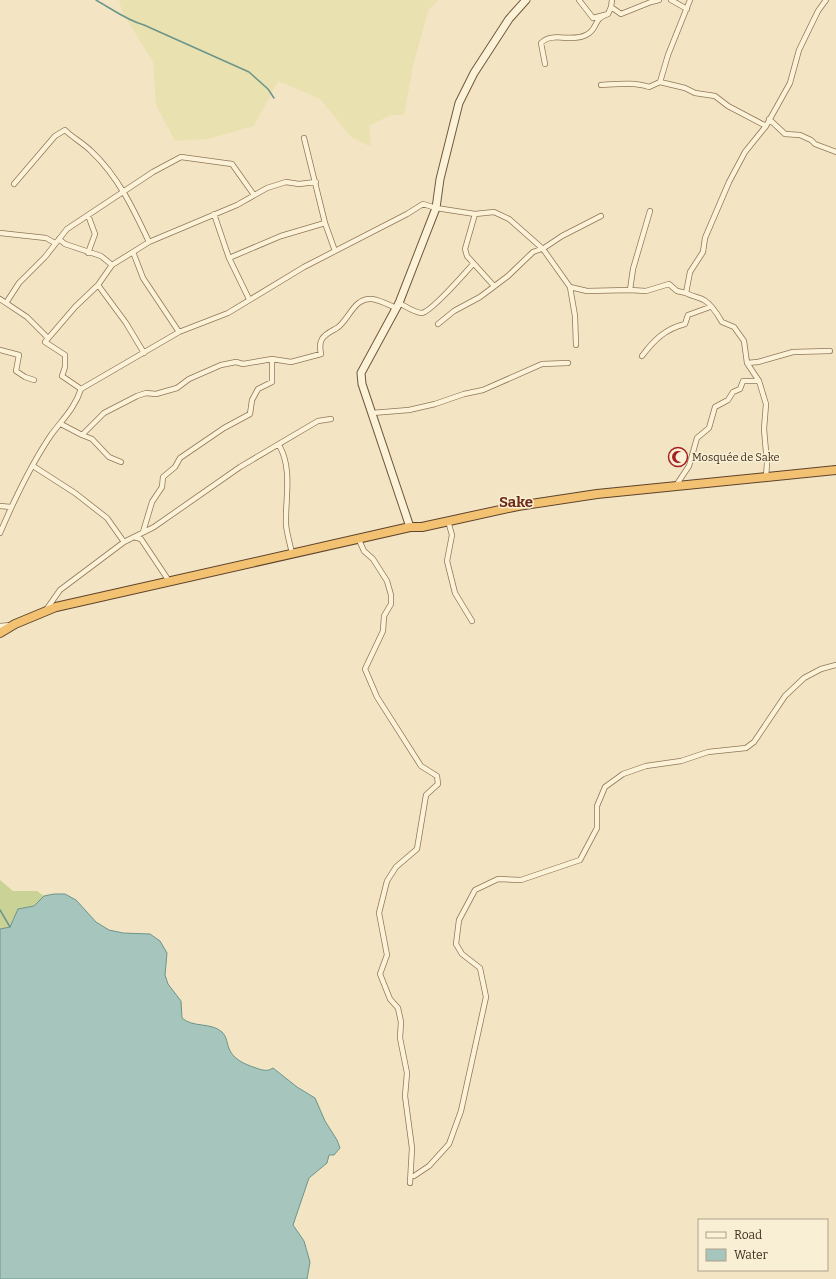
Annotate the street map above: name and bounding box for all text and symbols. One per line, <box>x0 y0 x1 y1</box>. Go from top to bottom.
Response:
mosque icon: Mosquée de Sake <box>667 446 689 468</box>
place label: Mosquée de Sake <box>692 451 780 464</box>
district label: Sake <box>499 493 533 511</box>
legend <box>698 1219 828 1271</box>
text: Road <box>734 1228 762 1242</box>
text: Water <box>734 1248 769 1262</box>

